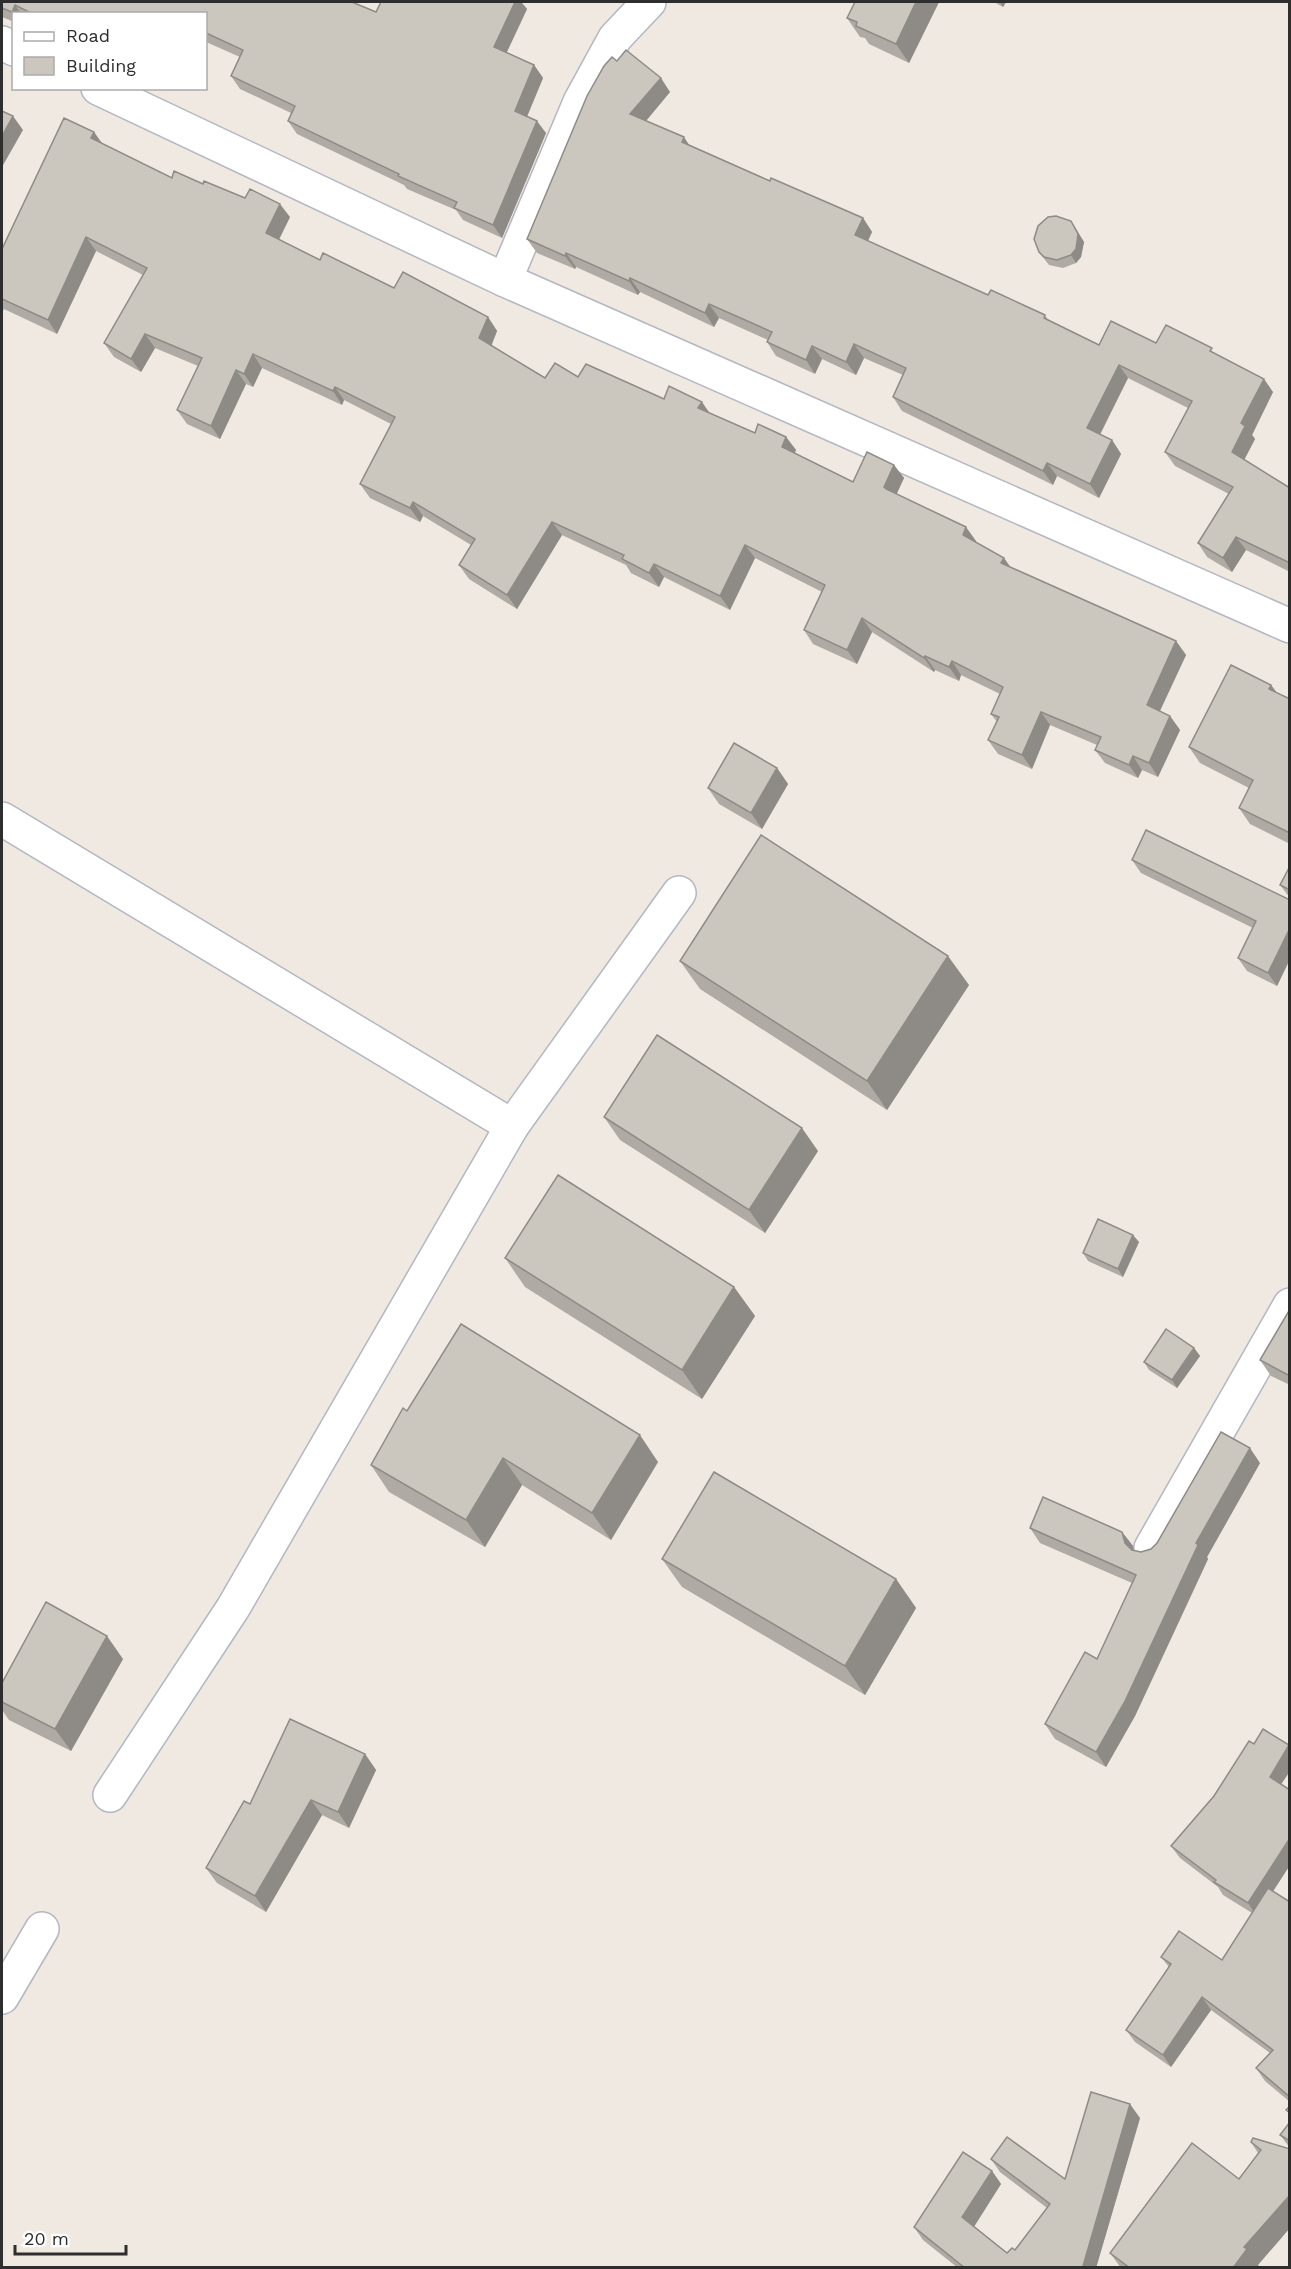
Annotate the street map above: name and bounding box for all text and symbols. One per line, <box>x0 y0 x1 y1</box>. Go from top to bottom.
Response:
legend <box>12 12 207 90</box>
text: Road <box>66 25 110 46</box>
text: Building <box>66 55 136 76</box>
scale bar <box>15 2218 126 2256</box>
text: 20 m <box>24 2228 69 2249</box>

